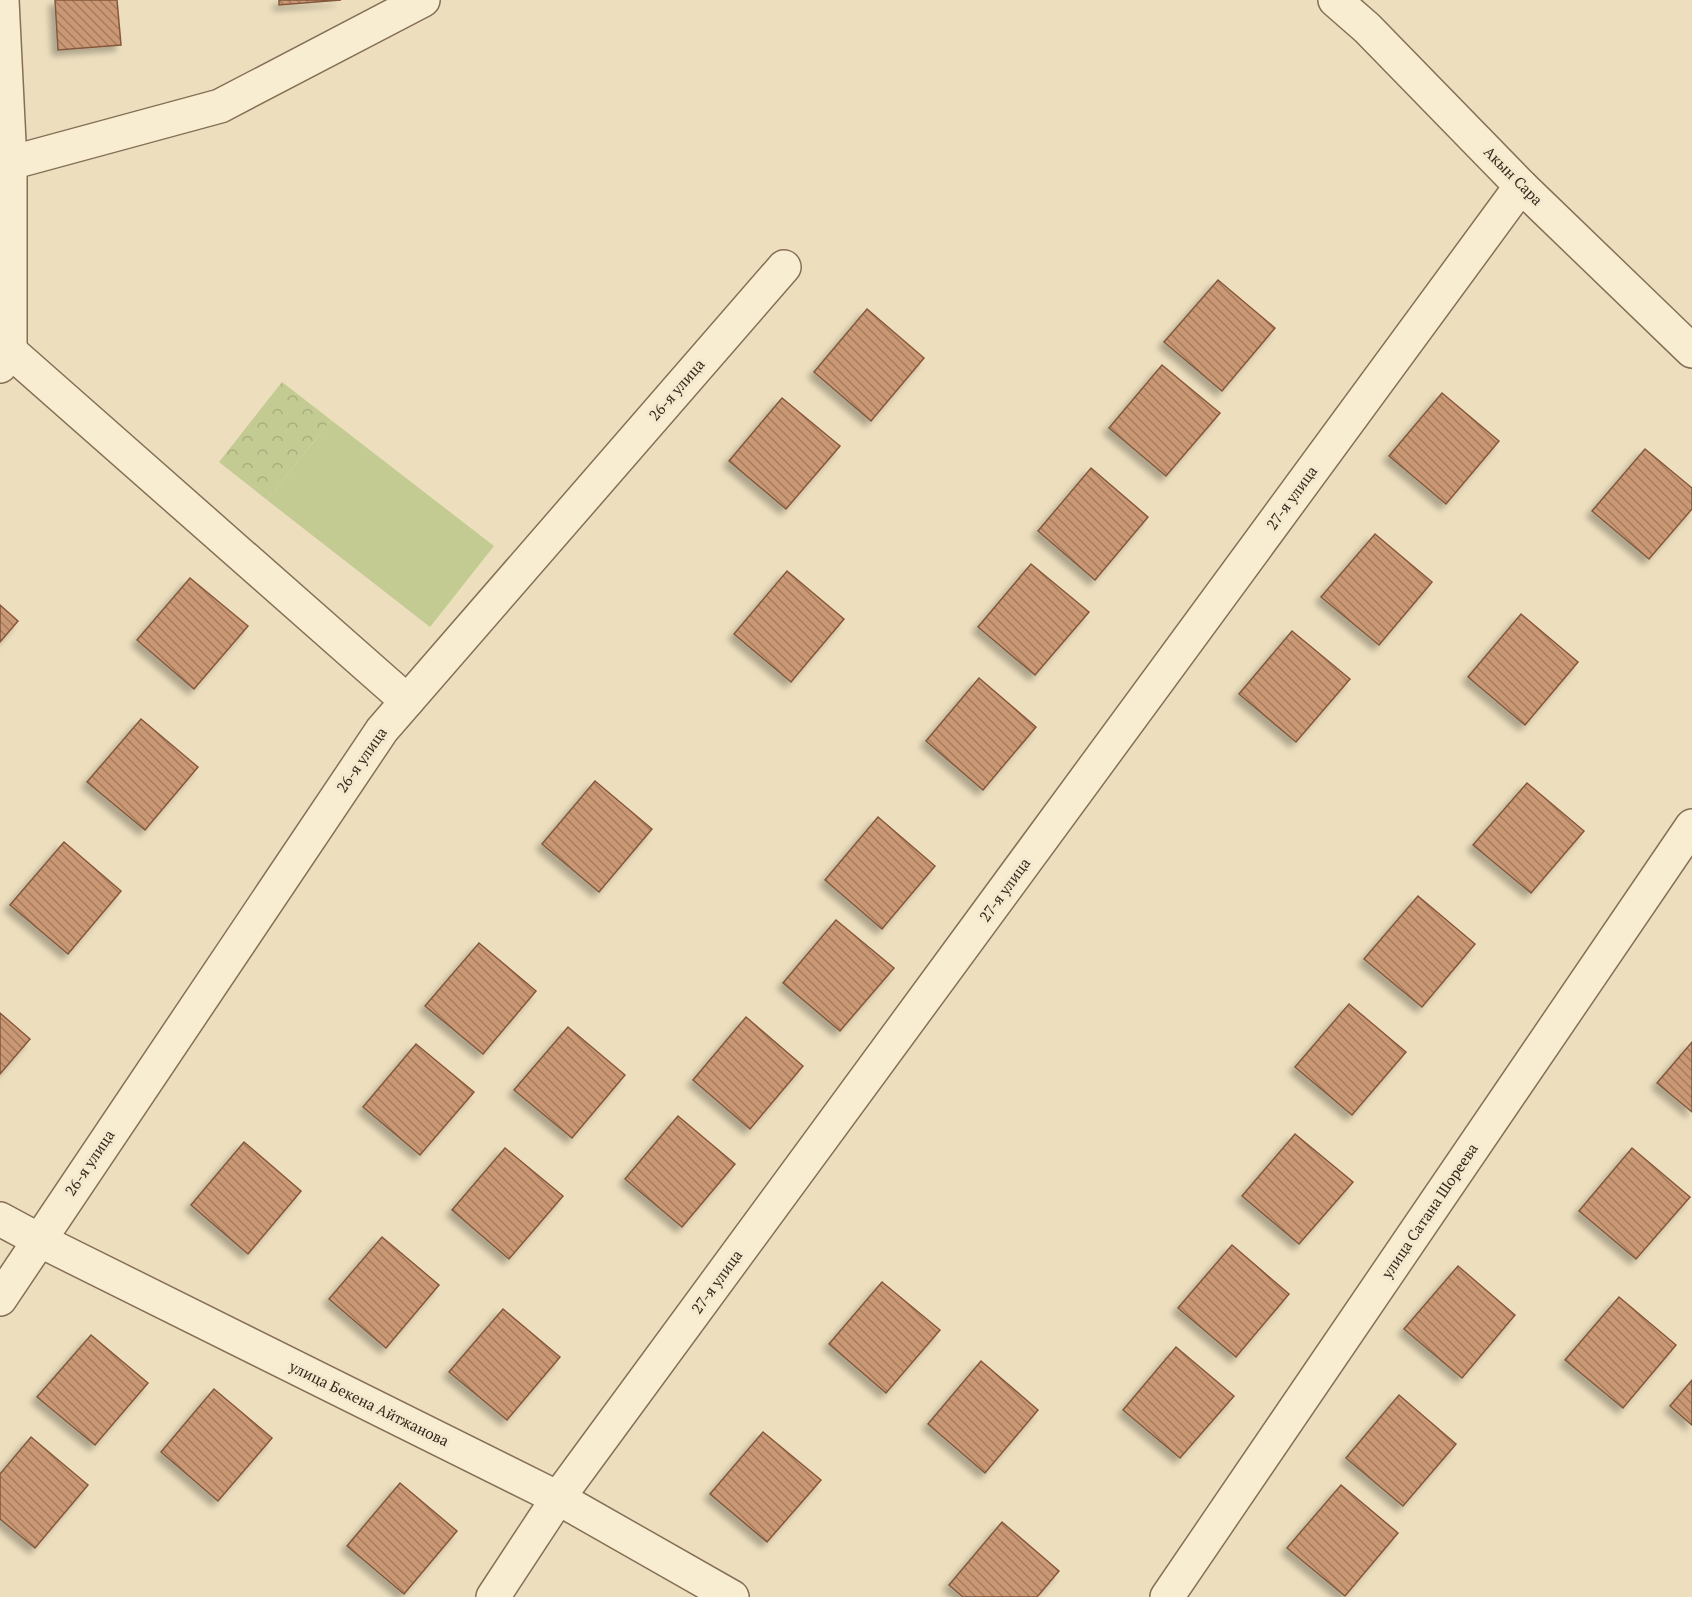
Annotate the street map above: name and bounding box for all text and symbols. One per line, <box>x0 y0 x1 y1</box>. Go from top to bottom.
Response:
street label: Акын Сара <box>1480 141 1548 209</box>
street label: 26-я улица <box>644 354 709 424</box>
street label: 27-я улица <box>1261 461 1321 533</box>
street label: 26-я улица <box>331 723 391 796</box>
street label: 27-я улица <box>974 853 1034 925</box>
street label: 26-я улица <box>60 1125 119 1199</box>
street label: улица Сатана Шореева <box>1376 1139 1482 1283</box>
street label: 27-я улица <box>686 1245 746 1317</box>
street label: улица Бекена Айтжанова <box>285 1355 453 1451</box>

